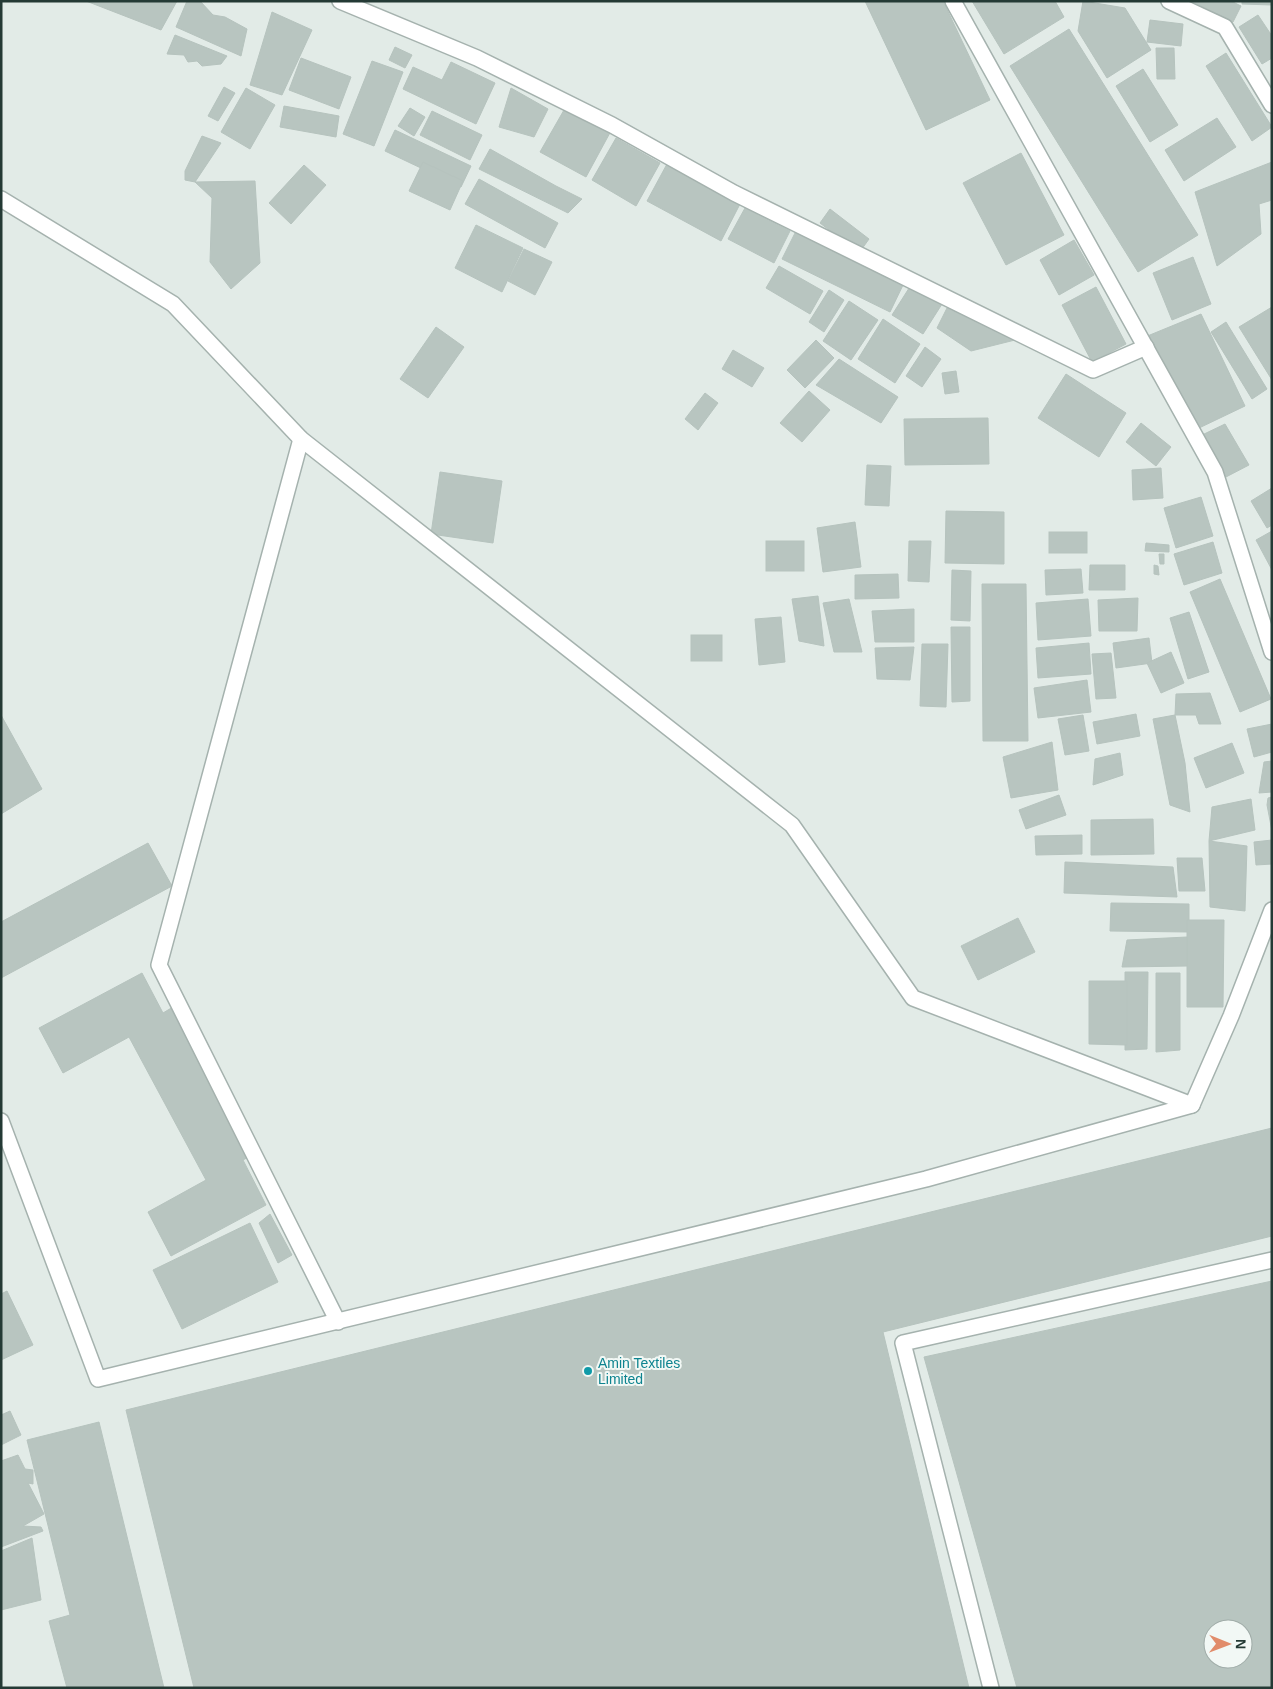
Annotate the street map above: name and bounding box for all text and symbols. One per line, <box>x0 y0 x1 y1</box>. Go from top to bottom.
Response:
place label: Amin Textiles Limited <box>598 1355 680 1387</box>
marker: Amin Textiles Limited <box>582 1365 594 1377</box>
north arrow <box>1203 1619 1253 1669</box>
text: N <box>1233 1639 1249 1649</box>

